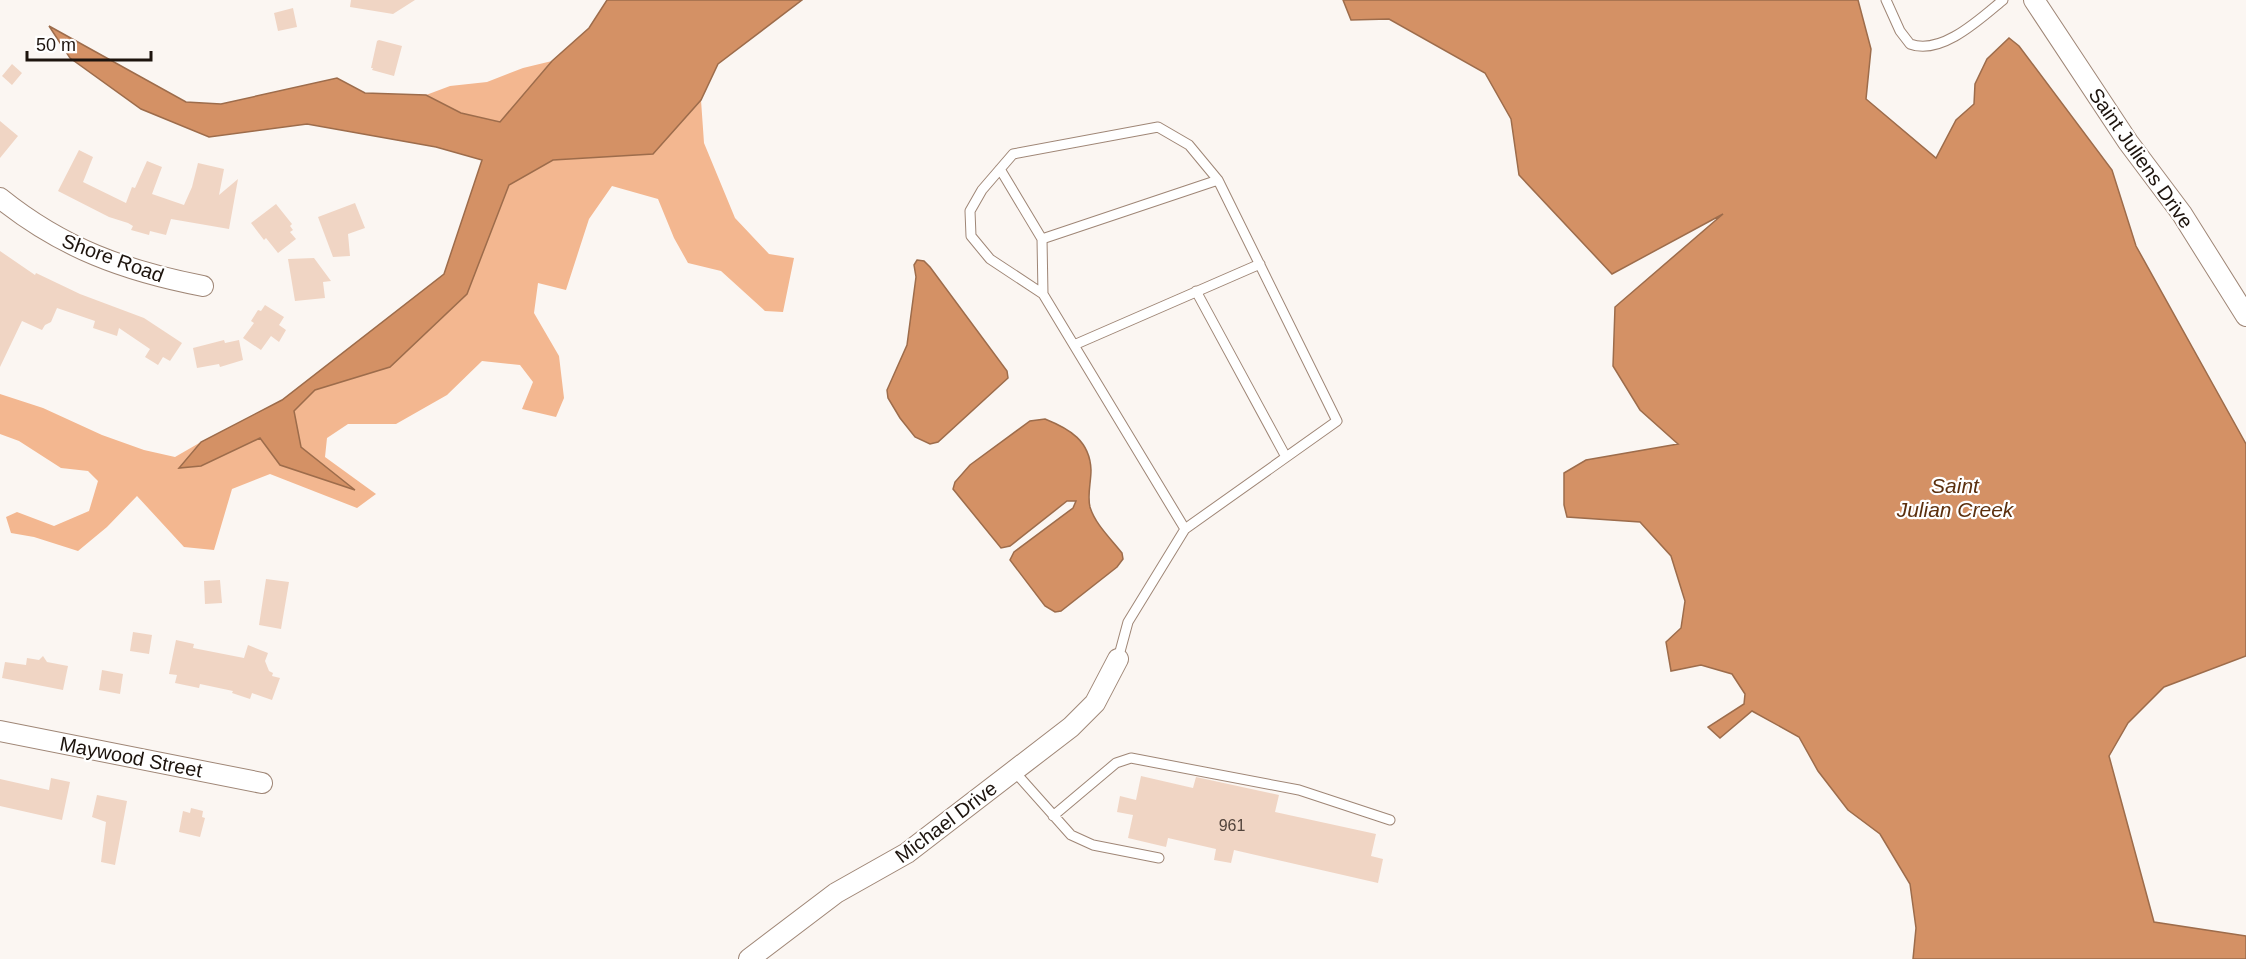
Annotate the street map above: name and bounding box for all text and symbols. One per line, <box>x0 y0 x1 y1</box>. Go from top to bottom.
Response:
scale bar <box>27 24 152 62</box>
text: 50 m <box>36 35 76 55</box>
street label: Saint Juliens Drive <box>2084 84 2198 232</box>
street label: Shore Road <box>59 229 167 287</box>
water label: Saint Julian Creek <box>1896 474 2015 521</box>
street label: Maywood Street <box>58 732 204 782</box>
street label: Michael Drive <box>891 777 1001 867</box>
house number: 961 <box>1219 817 1245 834</box>

